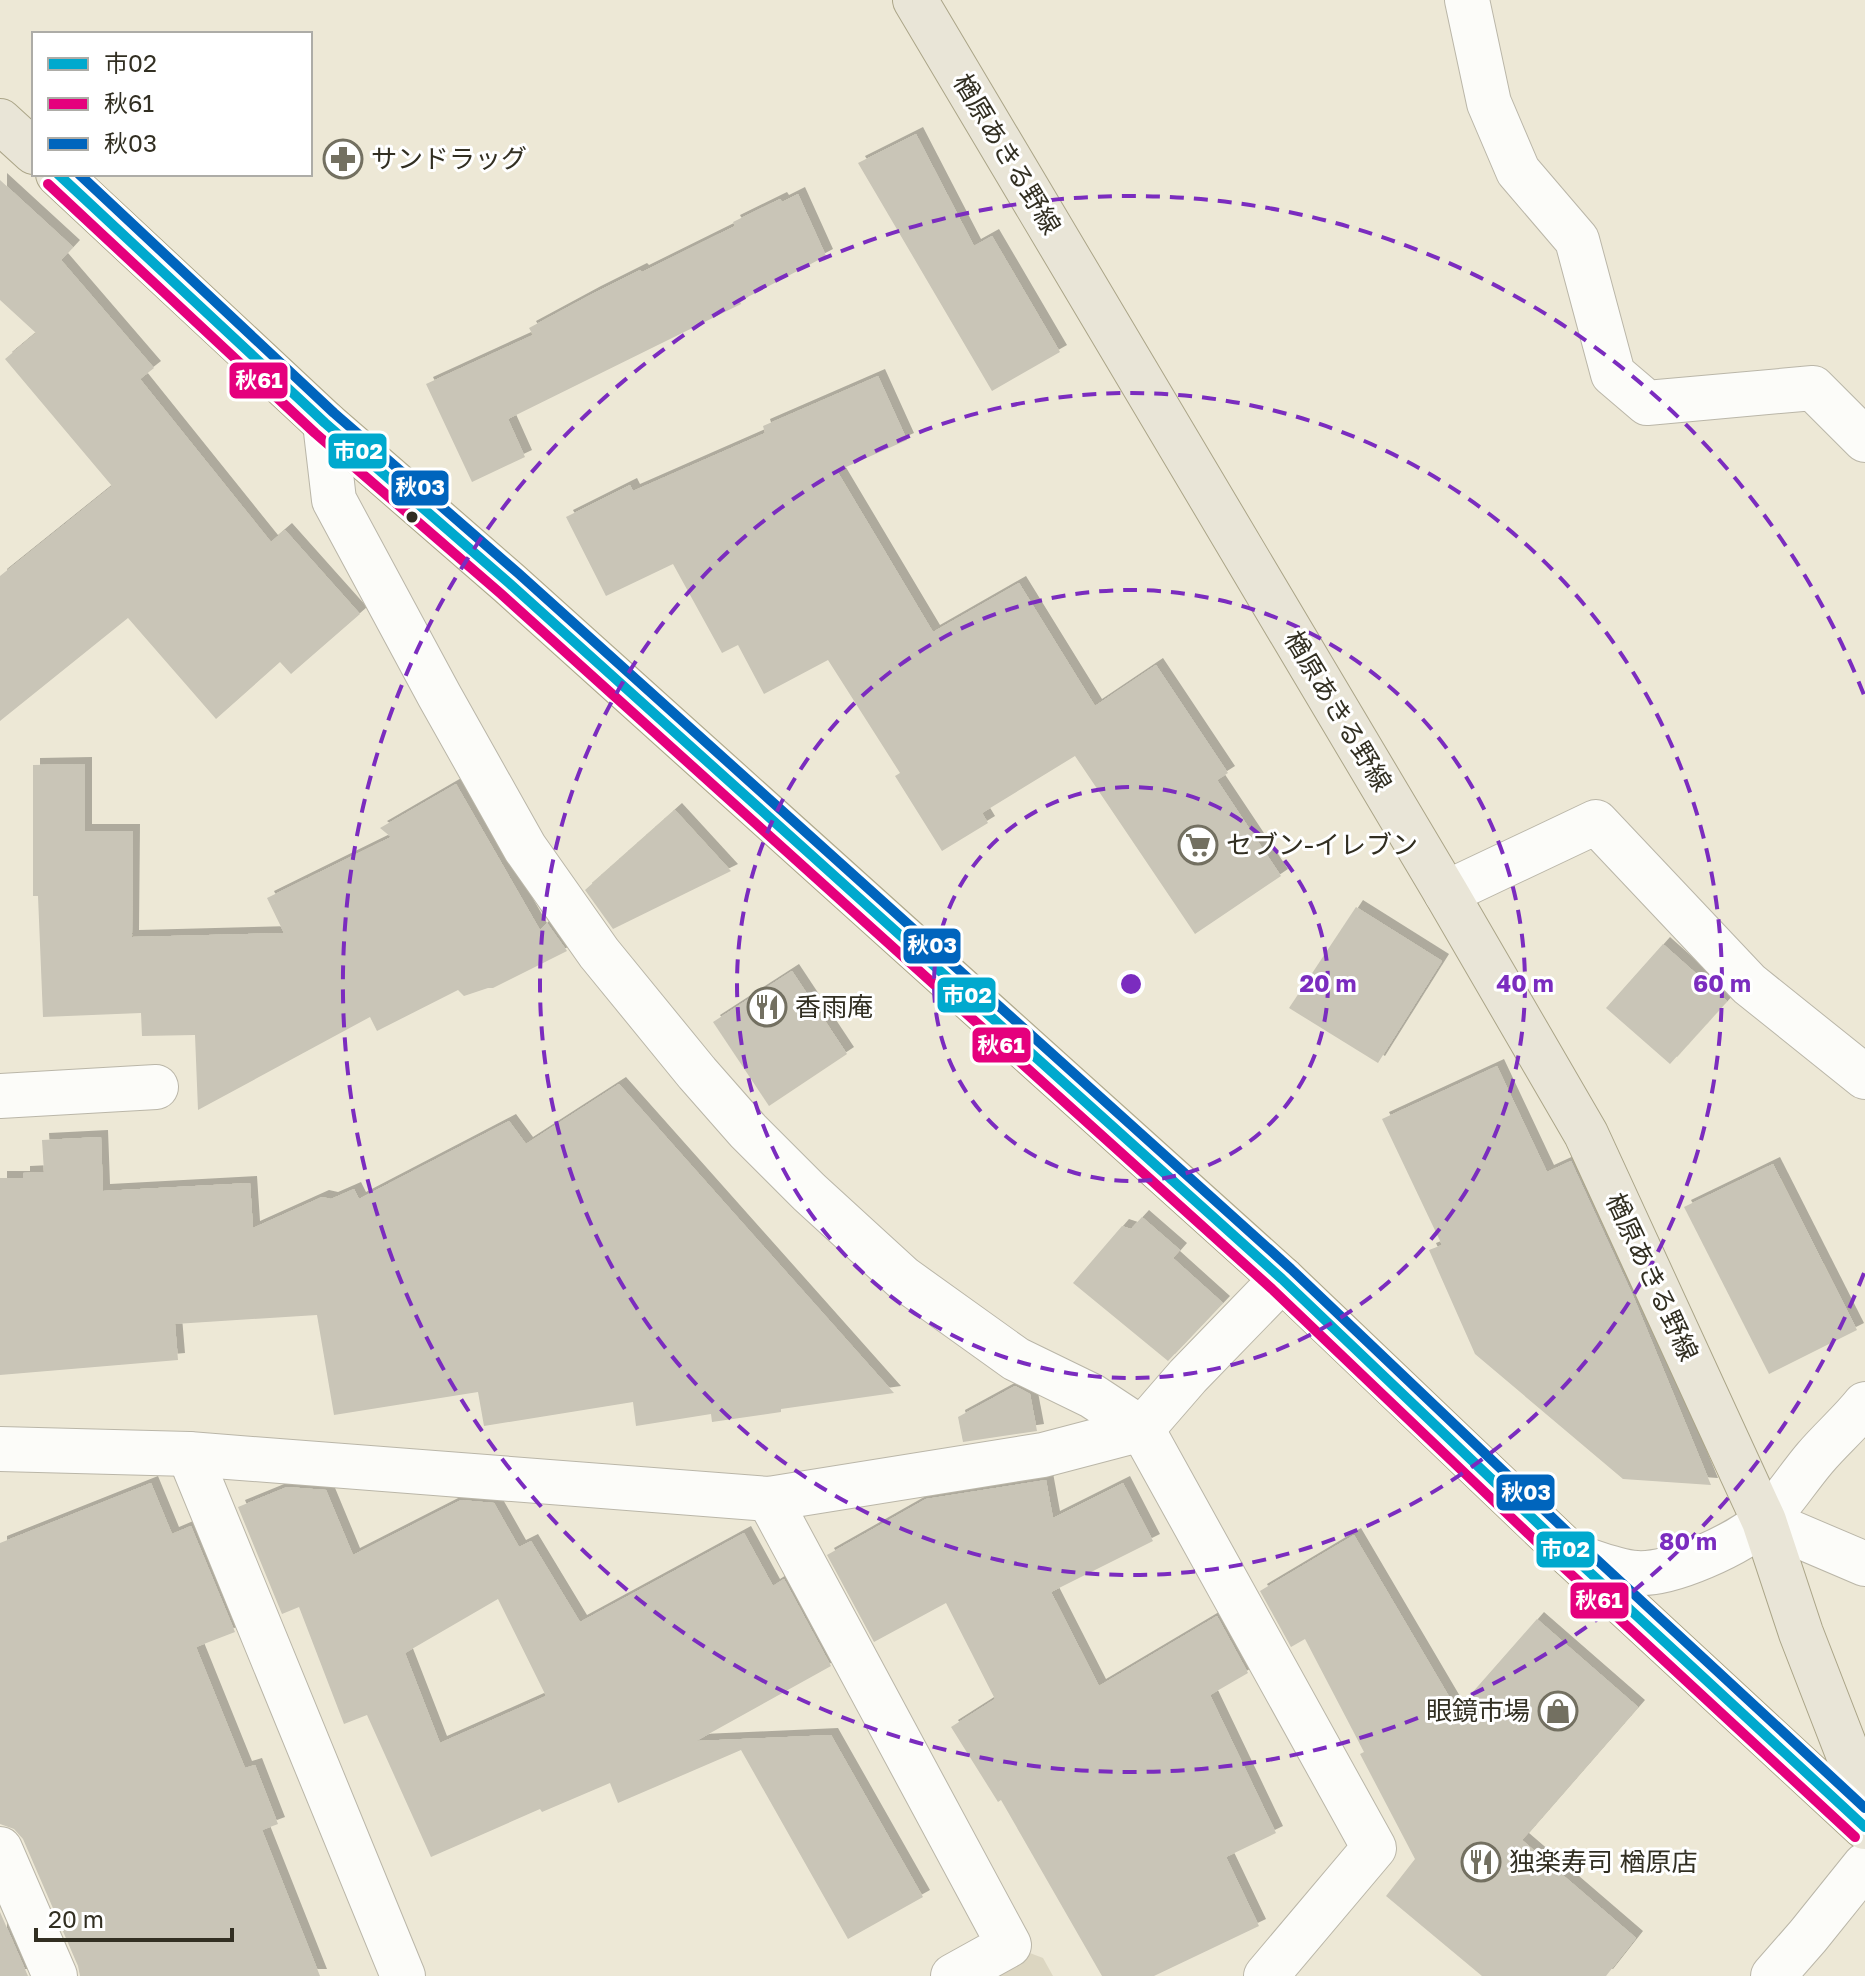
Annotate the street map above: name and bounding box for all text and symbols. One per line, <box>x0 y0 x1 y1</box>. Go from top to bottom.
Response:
legend <box>32 32 312 176</box>
text: 市02 <box>104 48 157 77</box>
street label: 楢原あきる野線 <box>947 68 1067 240</box>
text: 秋61 <box>104 88 154 117</box>
text: 秋03 <box>104 128 157 157</box>
pharmacy icon: サンドラッグ <box>322 138 364 180</box>
place label: サンドラッグ <box>371 143 527 174</box>
line badge: 秋61 <box>228 361 289 400</box>
text: 秋61 <box>235 366 283 393</box>
line badge: 市02 <box>327 432 388 470</box>
text: 市02 <box>333 437 383 464</box>
line badge: 秋03 <box>390 469 450 507</box>
text: 秋03 <box>395 473 445 500</box>
unlabelled marker <box>404 509 420 525</box>
street label: 楢原あきる野線 <box>1278 625 1398 797</box>
supermarket icon: セブン-イレブン <box>1177 824 1219 866</box>
place label: セブン-イレブン <box>1226 829 1418 860</box>
line badge: 秋03 <box>902 927 962 965</box>
text: 秋03 <box>907 931 957 958</box>
text: 20 m <box>1299 968 1357 997</box>
text: 40 m <box>1496 968 1554 997</box>
text: 60 m <box>1693 968 1751 997</box>
centre of rings <box>1117 970 1145 998</box>
line badge: 市02 <box>936 976 997 1014</box>
text: 市02 <box>942 981 992 1008</box>
restaurant icon: 香雨庵 <box>746 986 788 1028</box>
place label: 香雨庵 <box>795 991 873 1022</box>
line badge: 秋61 <box>971 1026 1032 1064</box>
text: 秋61 <box>977 1031 1025 1058</box>
street label: 楢原あきる野線 <box>1600 1188 1705 1366</box>
line badge: 秋03 <box>1495 1473 1556 1512</box>
text: 秋03 <box>1501 1478 1551 1505</box>
text: 80 m <box>1659 1526 1717 1555</box>
line badge: 市02 <box>1535 1530 1596 1569</box>
text: 市02 <box>1540 1535 1590 1562</box>
line badge: 秋61 <box>1569 1581 1630 1620</box>
text: 秋61 <box>1575 1586 1623 1613</box>
shop icon: 眼鏡市場 <box>1537 1690 1579 1732</box>
place label: 眼鏡市場 <box>1426 1695 1530 1726</box>
restaurant icon: 独楽寿司 楢原店 <box>1460 1841 1502 1883</box>
place label: 独楽寿司 楢原店 <box>1509 1846 1698 1877</box>
scale bar <box>36 1892 232 1942</box>
text: 20 m <box>48 1904 104 1933</box>

